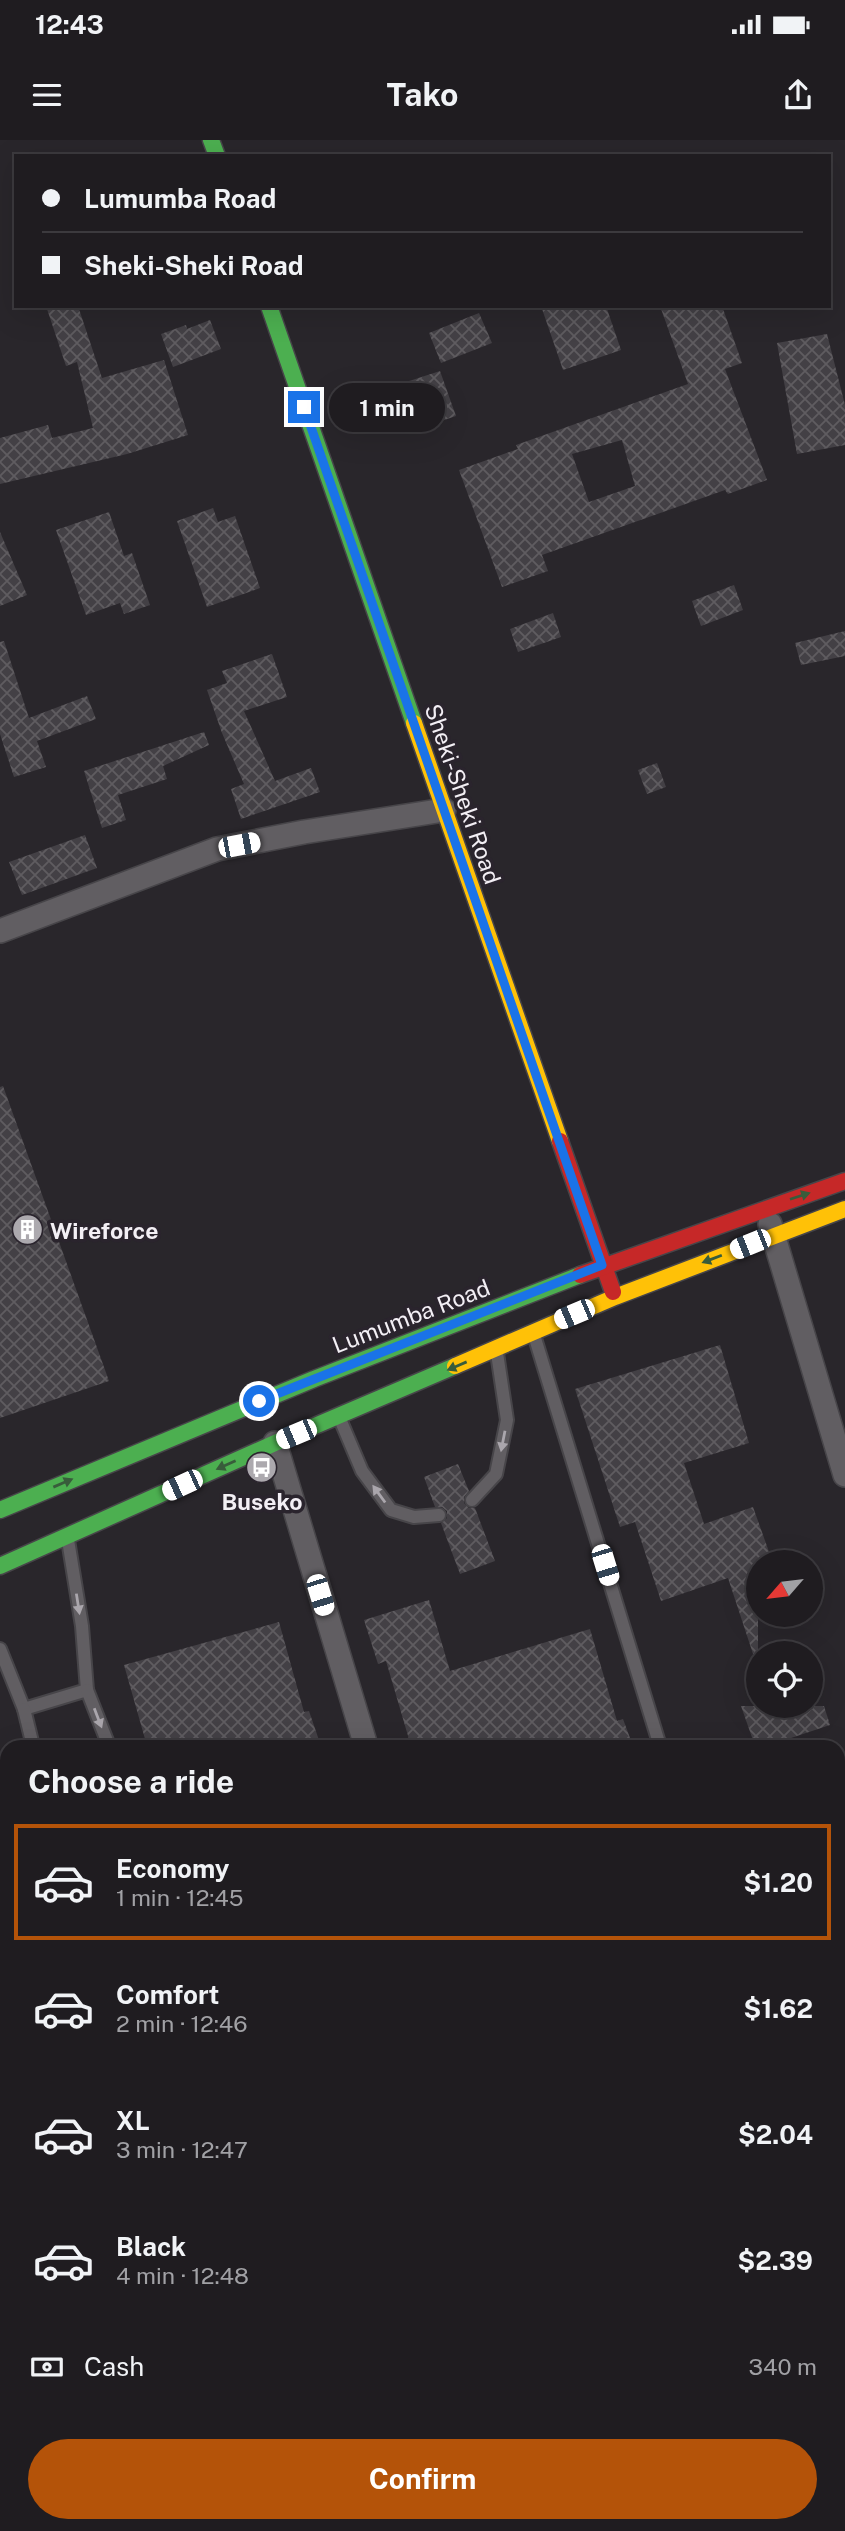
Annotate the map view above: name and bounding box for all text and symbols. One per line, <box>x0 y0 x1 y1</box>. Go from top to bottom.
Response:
text: 12:43 <box>35 9 104 40</box>
icon: menu <box>28 76 66 114</box>
text: Tako <box>387 76 459 113</box>
icon: share <box>779 76 817 114</box>
text: Lumumba Road <box>84 183 276 214</box>
text: Sheki-Sheki Road <box>84 250 303 281</box>
callout: 1 min <box>328 383 444 432</box>
route end <box>288 391 320 423</box>
text: 1 min <box>359 394 415 421</box>
street label: Sheki-Sheki Road <box>419 700 507 888</box>
car <box>217 831 262 859</box>
one-way arrow <box>789 1190 810 1201</box>
building icon: Wireforce <box>10 1213 44 1247</box>
place label: Wireforce <box>50 1217 158 1244</box>
car <box>727 1226 774 1262</box>
one-way arrow <box>702 1253 723 1264</box>
street label: Lumumba Road <box>328 1274 494 1358</box>
car <box>551 1296 598 1332</box>
one-way arrow <box>447 1360 468 1371</box>
route start <box>243 1385 275 1417</box>
car <box>273 1416 320 1452</box>
one-way arrow <box>497 1430 508 1452</box>
bus stop icon: Buseko <box>245 1450 279 1484</box>
one-way arrow <box>216 1459 236 1471</box>
car <box>159 1467 206 1503</box>
one-way arrow <box>52 1477 73 1488</box>
one-way arrow <box>372 1485 386 1503</box>
place label: Buseko <box>222 1488 302 1515</box>
car <box>589 1542 622 1588</box>
north arrow <box>746 1550 822 1628</box>
map controls <box>746 1550 823 1718</box>
car <box>304 1572 337 1618</box>
one-way arrow <box>73 1593 84 1615</box>
button: locate <box>746 1641 823 1718</box>
one-way arrow <box>92 1708 103 1729</box>
text: Choose a ride <box>28 1763 234 1800</box>
icon: car <box>32 1851 95 1914</box>
text: Economy <box>116 1853 229 1884</box>
text: $1.20 <box>743 1867 813 1898</box>
text: 1 min · 12:45 <box>116 1884 243 1911</box>
icon: car <box>32 1977 95 2040</box>
text: Comfort <box>116 1979 219 2010</box>
text: $1.62 <box>743 1993 813 2024</box>
text: 2 min · 12:46 <box>116 2010 248 2037</box>
icon: car <box>32 2103 95 2166</box>
text: XL <box>116 2105 150 2136</box>
text: $2.04 <box>738 2119 813 2150</box>
text: 3 min · 12:47 <box>116 2136 248 2163</box>
icon: car <box>32 2229 95 2292</box>
text: Black <box>116 2231 186 2262</box>
text: $2.39 <box>737 2245 813 2276</box>
text: 4 min · 12:48 <box>116 2262 249 2289</box>
icon: cash <box>28 2348 66 2386</box>
text: Cash <box>84 2351 144 2382</box>
text: 340 m <box>749 2353 817 2380</box>
button: Confirm <box>28 2439 817 2519</box>

